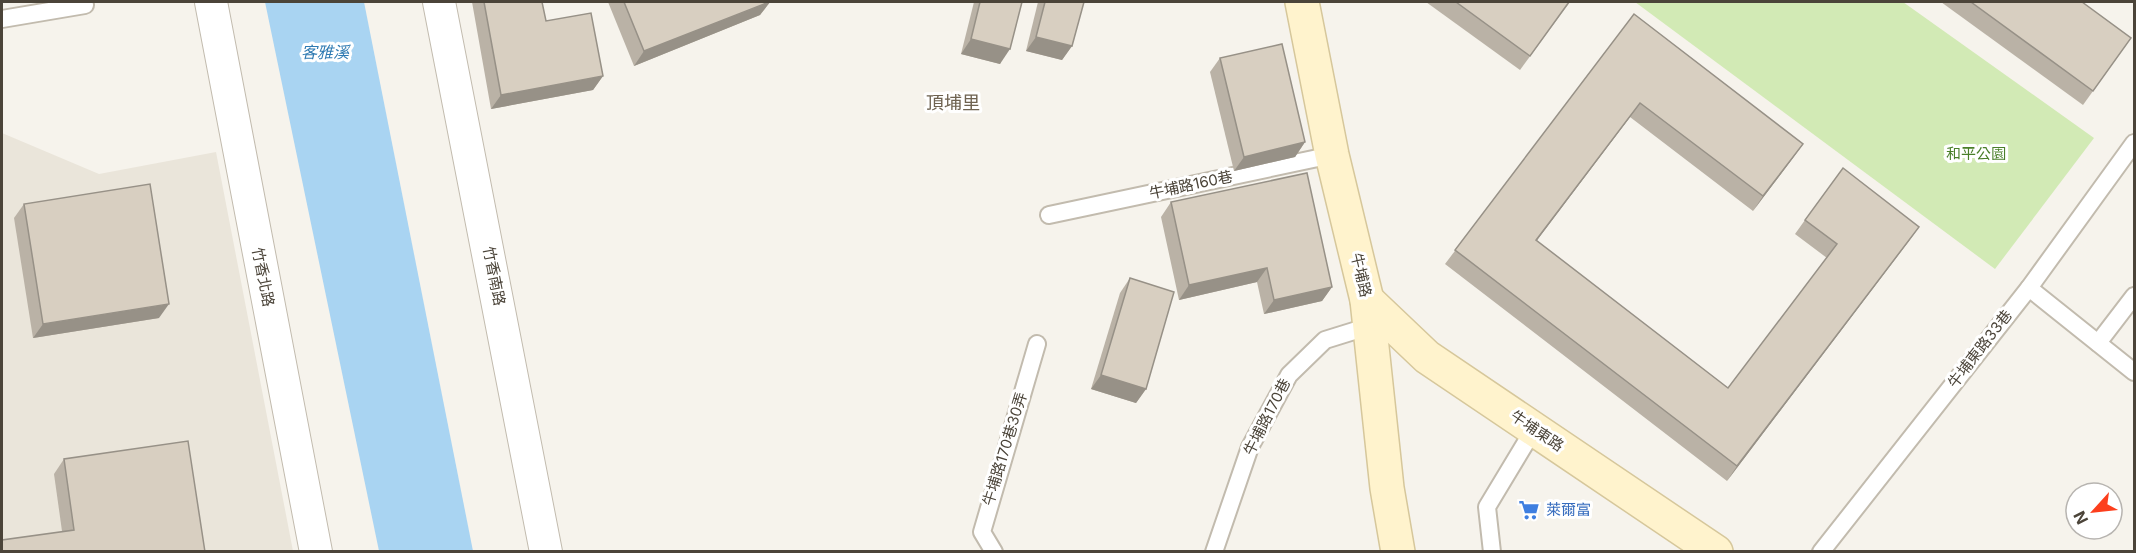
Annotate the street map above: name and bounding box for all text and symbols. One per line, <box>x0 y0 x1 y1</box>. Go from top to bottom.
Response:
water label: 客雅溪 <box>301 42 351 62</box>
district label: 頂埔里 <box>926 92 980 113</box>
park label: 和平公園 <box>1946 144 2006 163</box>
street label: 牛埔路160巷 <box>1147 166 1234 203</box>
street label: 竹香南路 <box>479 245 510 307</box>
street label: 竹香北路 <box>248 246 279 308</box>
street label: 牛埔路 <box>1347 251 1376 299</box>
street label: 牛埔東路33巷 <box>1943 306 2016 391</box>
street label: 牛埔路170巷 <box>1239 375 1294 458</box>
street label: 牛埔路170巷30弄 <box>978 390 1031 508</box>
street label: 牛埔東路 <box>1507 406 1567 455</box>
north arrow <box>2064 481 2124 541</box>
supermarket icon: 萊爾富 <box>1517 498 1541 522</box>
place label: 萊爾富 <box>1546 500 1591 519</box>
text: N <box>2069 508 2092 528</box>

